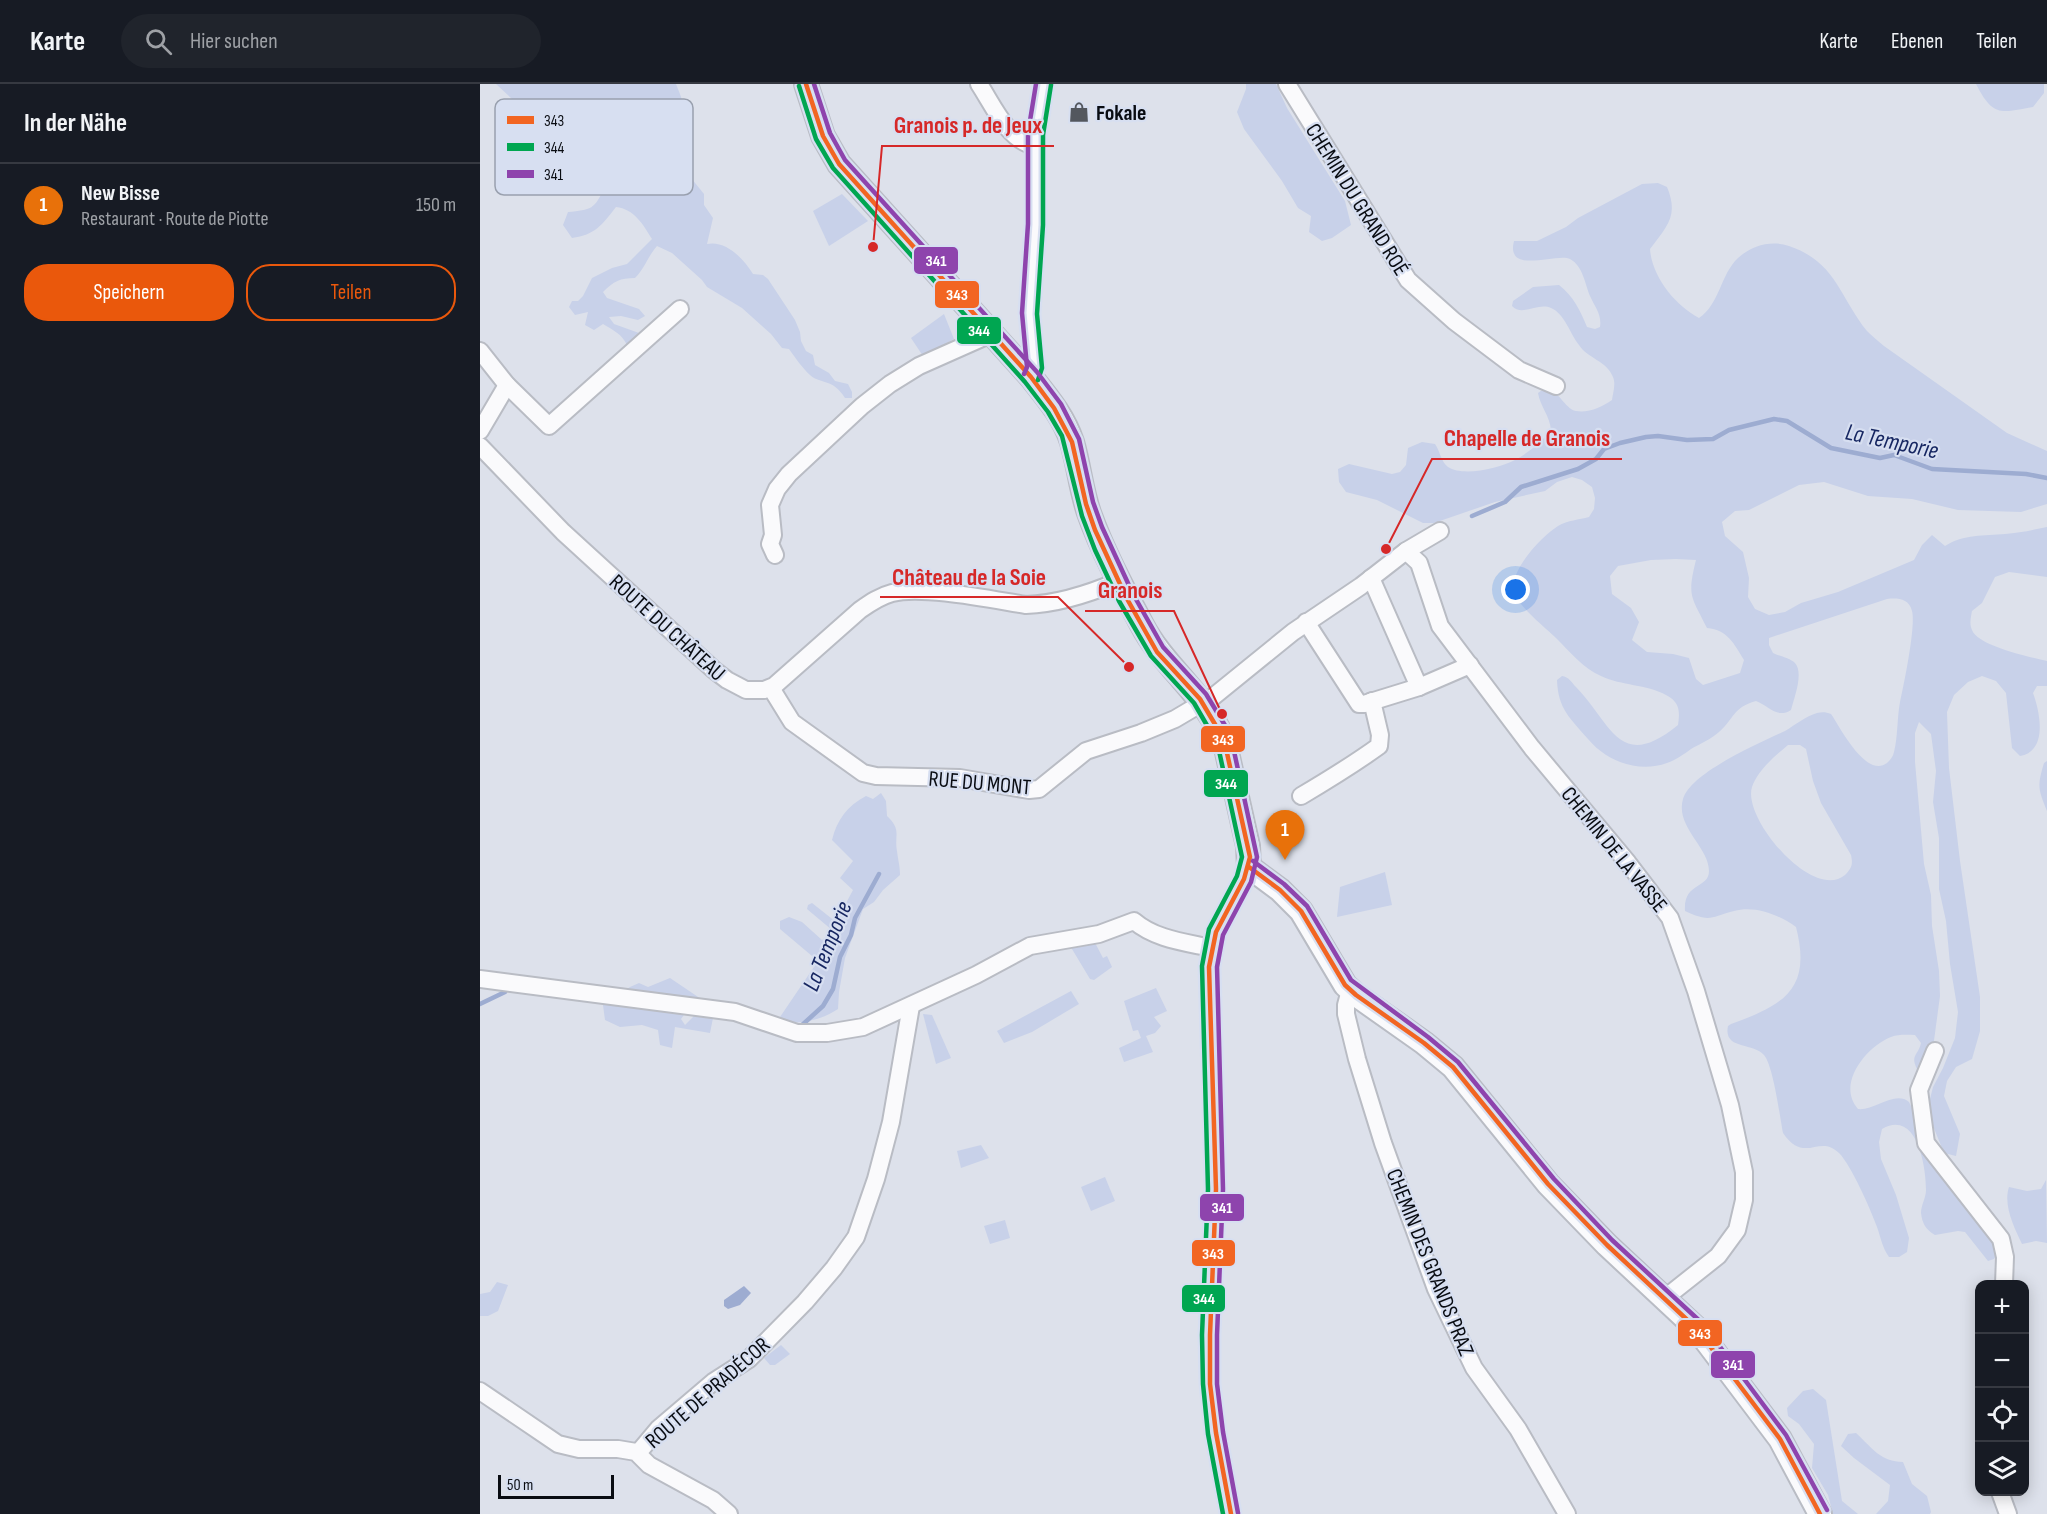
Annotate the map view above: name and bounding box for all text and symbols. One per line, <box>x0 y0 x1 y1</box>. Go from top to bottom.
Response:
search box <box>121 14 541 68</box>
text: Karte <box>30 25 85 58</box>
icon: search <box>142 25 175 58</box>
text: Hier suchen <box>190 28 278 55</box>
text: Karte <box>1820 29 1858 54</box>
text: Ebenen <box>1891 29 1943 54</box>
text: Teilen <box>1976 29 2017 54</box>
legend <box>495 99 693 195</box>
shop icon: Fokale <box>1067 100 1091 124</box>
place label: Fokale <box>1096 100 1146 127</box>
callout: Granois p. de Jeux <box>882 104 1054 146</box>
text: In der Nähe <box>24 108 127 139</box>
text: Granois p. de Jeux <box>894 111 1042 140</box>
text: 343 <box>544 112 564 131</box>
street label: CHEMIN DU GRAND ROÉ <box>1299 119 1414 281</box>
text: 344 <box>544 139 564 158</box>
text: 341 <box>544 166 563 185</box>
text: New Bisse <box>81 180 160 207</box>
text: 1 <box>40 193 47 217</box>
text: 150 m <box>416 193 456 217</box>
text: Restaurant · Route de Piotte <box>81 207 268 231</box>
line badge: 341 <box>913 246 959 275</box>
text: 341 <box>926 252 947 271</box>
button: Speichern <box>24 264 234 321</box>
button: Teilen <box>246 264 456 321</box>
line badge: 343 <box>934 280 980 309</box>
text: 343 <box>946 286 968 305</box>
line badge: 344 <box>956 316 1002 345</box>
text: 344 <box>968 322 991 341</box>
callout: Chapelle de Granois <box>1432 417 1622 459</box>
water label: La Temporie <box>1843 418 1941 465</box>
text: Chapelle de Granois <box>1444 424 1610 453</box>
callout: Château de la Soie <box>880 555 1058 597</box>
text: Château de la Soie <box>892 563 1046 592</box>
street label: ROUTE DU CHÂTEAU <box>603 569 731 687</box>
callout: Granois <box>1085 569 1174 611</box>
your location <box>1501 575 1530 604</box>
text: Granois <box>1098 576 1162 605</box>
line badge: 343 <box>1200 725 1246 753</box>
text: 343 <box>1212 731 1234 750</box>
street label: RUE DU MONT <box>928 766 1032 801</box>
line badge: 344 <box>1203 769 1249 798</box>
text: 344 <box>1215 775 1238 794</box>
street label: CHEMIN DE LA VASSE <box>1555 782 1673 918</box>
pin: 1 <box>1266 810 1304 860</box>
water label: La Temporie <box>796 897 859 995</box>
street label: CHEMIN DES GRANDS PRAZ <box>1380 1165 1479 1360</box>
line badge: 341 <box>1199 1193 1245 1222</box>
text: 341 <box>1212 1199 1233 1218</box>
line badge: 343 <box>1191 1239 1236 1267</box>
text: 343 <box>1202 1245 1224 1264</box>
map controls <box>1975 1280 2029 1496</box>
button: + <box>1975 1280 2029 1334</box>
line badge: 344 <box>1181 1284 1226 1313</box>
text: 344 <box>1193 1290 1216 1309</box>
line badge: 343 <box>1677 1319 1723 1347</box>
text: 343 <box>1689 1325 1711 1344</box>
street label: ROUTE DE PRADÉCOR <box>640 1332 776 1455</box>
button: − <box>1975 1334 2029 1388</box>
line badge: 341 <box>1710 1350 1756 1379</box>
text: 341 <box>1723 1356 1744 1375</box>
button: locate <box>1975 1388 2029 1442</box>
button: layers <box>1975 1442 2029 1496</box>
scale bar <box>498 1472 614 1500</box>
text: 50 m <box>507 1476 533 1495</box>

